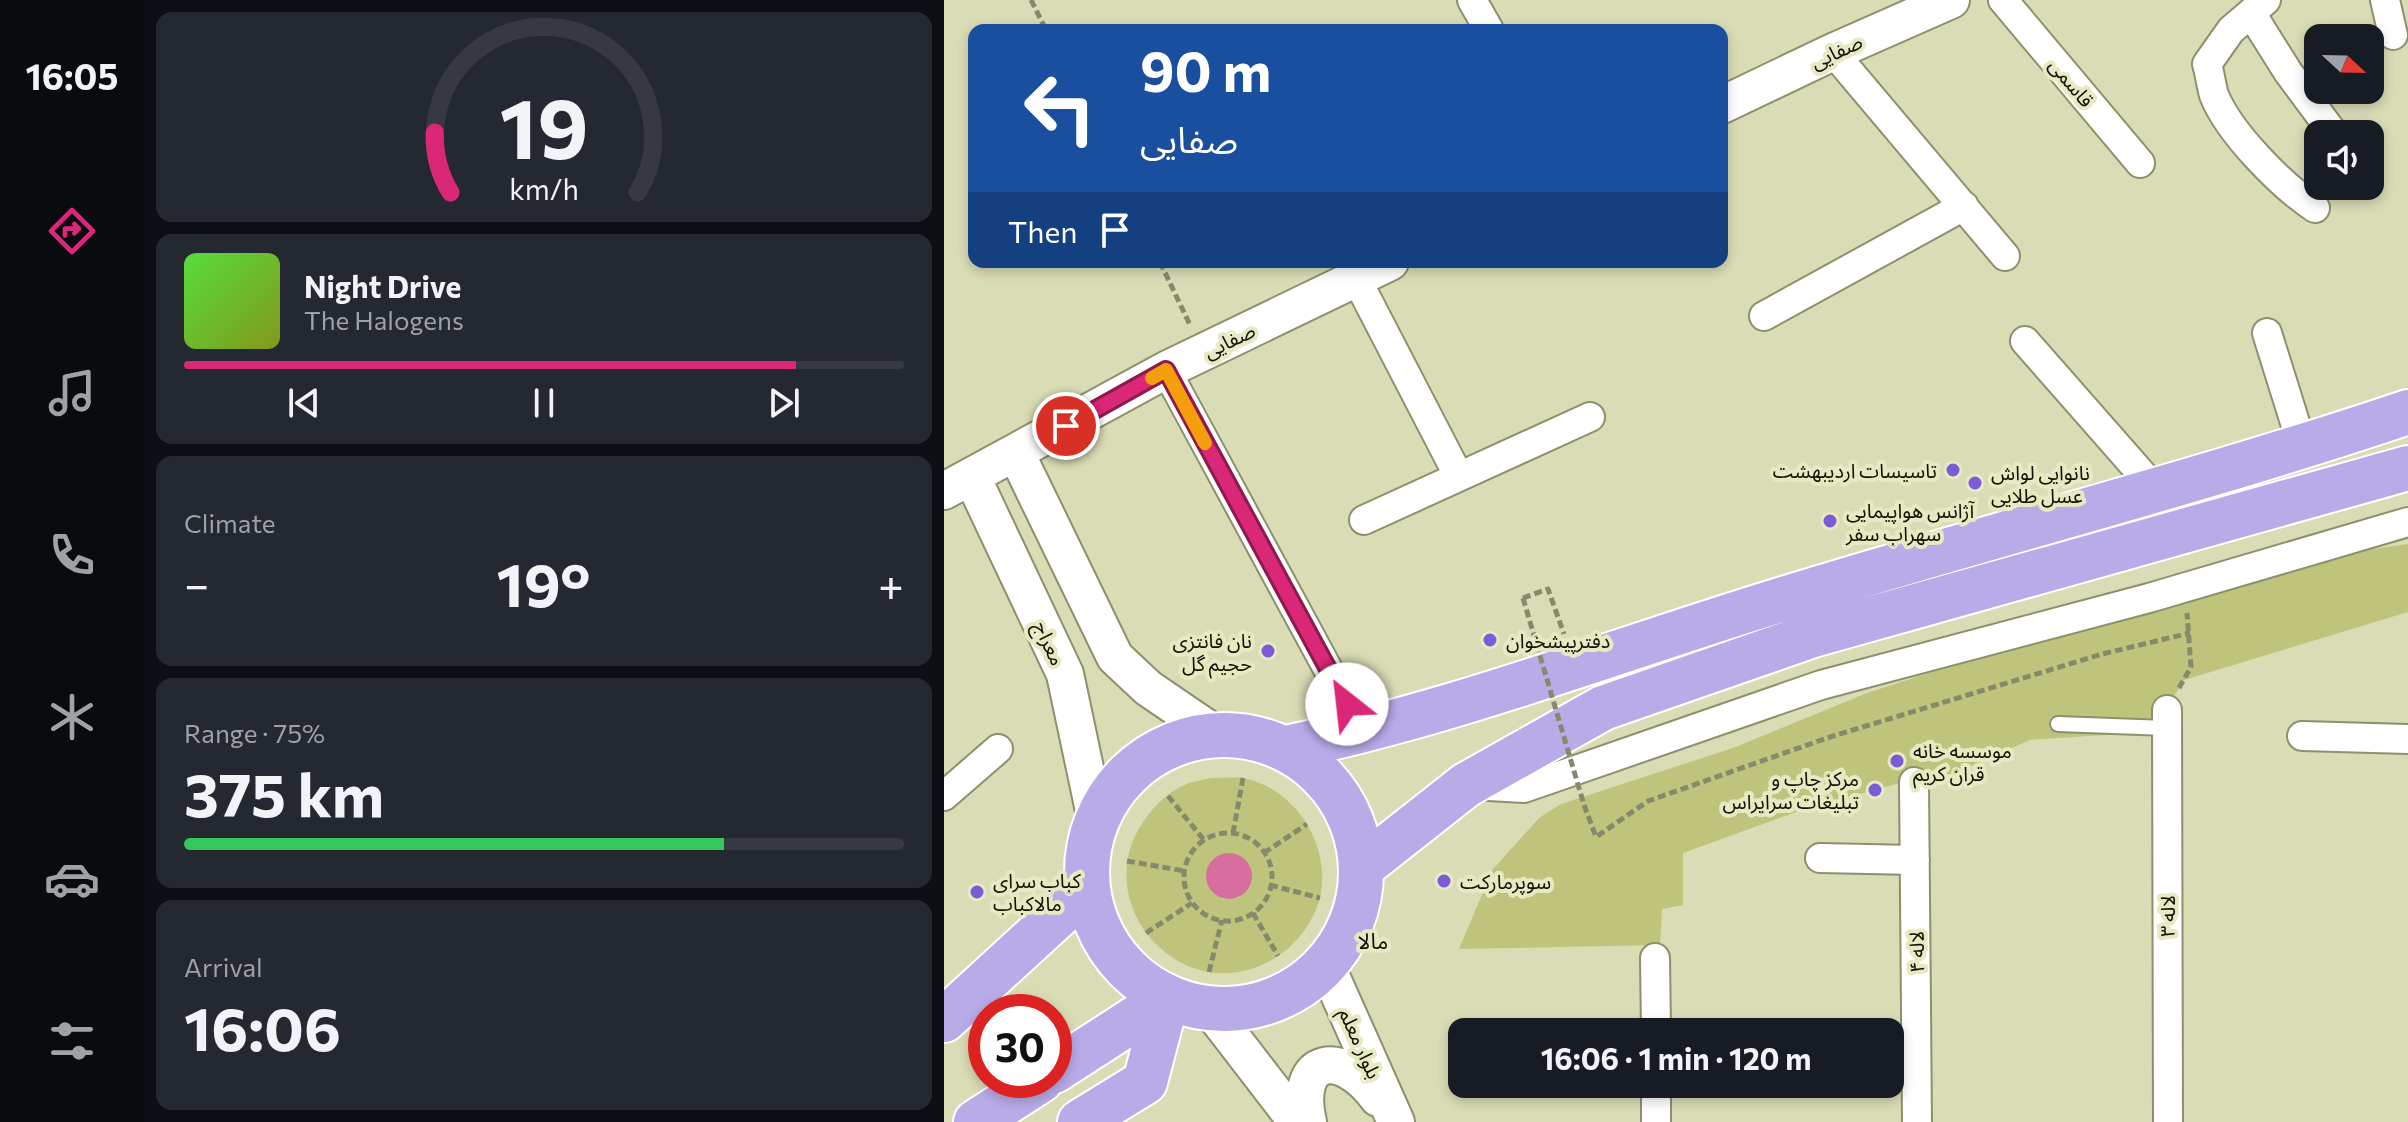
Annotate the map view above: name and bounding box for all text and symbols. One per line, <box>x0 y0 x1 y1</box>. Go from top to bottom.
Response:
north arrow <box>2304 24 2384 104</box>
map controls <box>2304 24 2384 200</box>
street label: صفایی <box>1806 29 1866 74</box>
text: 90 m <box>1140 35 1271 104</box>
text: 16:05 <box>26 53 118 97</box>
street label: قاسمی <box>2044 53 2099 112</box>
icon: left <box>1008 56 1112 160</box>
text: 19 <box>500 74 588 176</box>
text: صفایی <box>1140 116 1238 160</box>
button: sound <box>2304 120 2384 200</box>
text: km/h <box>509 171 579 206</box>
icon: directions <box>44 203 100 259</box>
icon: arrive <box>1093 208 1137 252</box>
text: Then <box>1008 212 1077 249</box>
text: Night Drive <box>304 267 461 304</box>
text: The Halogens <box>304 304 464 335</box>
street label: صفایی <box>1199 317 1259 364</box>
icon: music <box>44 365 100 421</box>
icon: previous <box>282 381 326 425</box>
icon: pause <box>522 381 566 425</box>
icon: next <box>762 381 806 425</box>
pin <box>1032 392 1100 460</box>
icon: arrive <box>1044 404 1088 448</box>
place label: تاسیسات اردیبهشت <box>1773 458 1937 483</box>
place label: نانوایی لواش عسل طلایی <box>1991 460 2090 508</box>
marker: تاسیسات اردیبهشت <box>1944 461 1962 479</box>
marker: نانوایی لواش عسل طلایی <box>1966 474 1984 492</box>
place label: آژانس هواپیمایی سهراب سفر <box>1845 498 1975 546</box>
text: Climate <box>184 507 276 538</box>
marker: آژانس هواپیمایی سهراب سفر <box>1821 512 1839 530</box>
icon: phone <box>44 527 100 583</box>
text: 19° <box>496 546 591 619</box>
text: − <box>184 556 209 610</box>
text: + <box>878 556 904 610</box>
street label: معراج <box>1026 617 1071 671</box>
place label: نان فانتزی حجیم گل <box>1173 628 1252 679</box>
place label: دفترپیشخوان <box>1506 628 1610 654</box>
marker: دفترپیشخوان <box>1481 631 1499 649</box>
marker: نان فانتزی حجیم گل <box>1259 642 1277 660</box>
position arrow <box>1305 662 1389 746</box>
icon: climate <box>44 689 100 745</box>
text: Range · 75% <box>184 717 325 748</box>
place label: موسسه خانه قران کریم <box>1913 738 2012 789</box>
marker: موسسه خانه قران کریم <box>1888 752 1906 770</box>
text: 375 km <box>184 756 384 829</box>
place label: مرکز چاپ و تبلیغات سرایراس <box>1723 766 1859 814</box>
marker: مرکز چاپ و تبلیغات سرایراس <box>1866 781 1884 799</box>
icon: car <box>44 851 100 907</box>
place label: کباب سرای مالاکباب <box>993 868 1081 915</box>
place label: سوپرمارکت <box>1460 869 1551 895</box>
marker: سوپرمارکت <box>1435 872 1453 890</box>
marker: کباب سرای مالاکباب <box>968 883 986 901</box>
street label: لاله ۳ <box>2155 895 2179 937</box>
district label: مالا <box>1358 927 1388 954</box>
street label: لاله ۴ <box>1904 931 1928 973</box>
text: Arrival <box>184 951 263 982</box>
text: 16:06 <box>184 990 341 1063</box>
speed limit sign: 30 <box>968 994 1072 1098</box>
street label: بلوار معلم <box>1331 1004 1387 1084</box>
icon: filters <box>44 1013 100 1069</box>
text: 16:06 · 1 min · 120 m <box>1541 1039 1811 1076</box>

